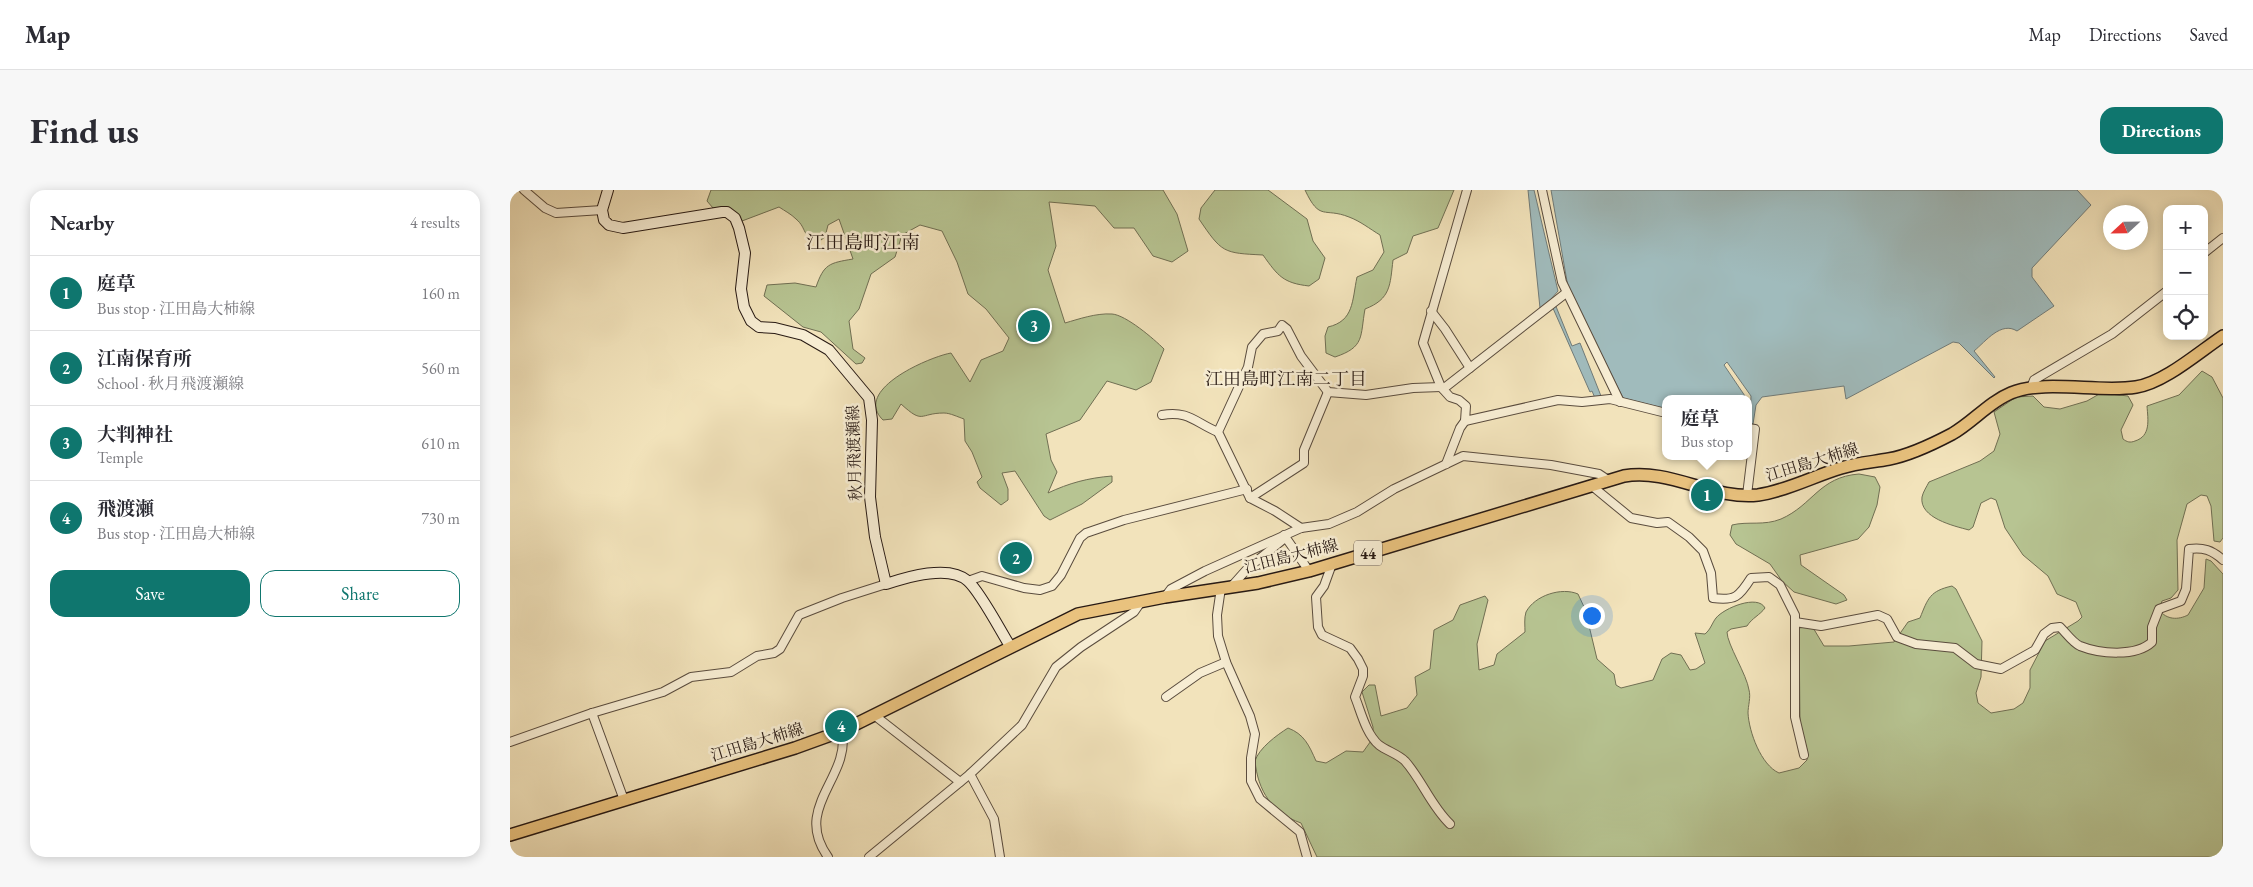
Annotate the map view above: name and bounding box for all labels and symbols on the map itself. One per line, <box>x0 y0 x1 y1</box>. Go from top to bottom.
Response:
north arrow <box>2103 205 2148 250</box>
district label: 江田島町江南 <box>806 230 920 255</box>
pin: 3 <box>1018 307 1050 345</box>
district label: 江田島町江南二丁目 <box>1205 367 1367 390</box>
street label: 秋月飛渡瀬線 <box>842 405 866 501</box>
street label: 江田島大柿線 <box>1763 438 1861 486</box>
pin: 1 <box>1691 476 1723 514</box>
street label: 江田島大柿線 <box>1242 534 1340 578</box>
pin: 2 <box>1000 539 1032 577</box>
road number: 44 <box>1354 540 1382 566</box>
your location <box>1579 603 1605 629</box>
pin: 4 <box>825 707 857 745</box>
street label: 江田島大柿線 <box>708 718 806 766</box>

